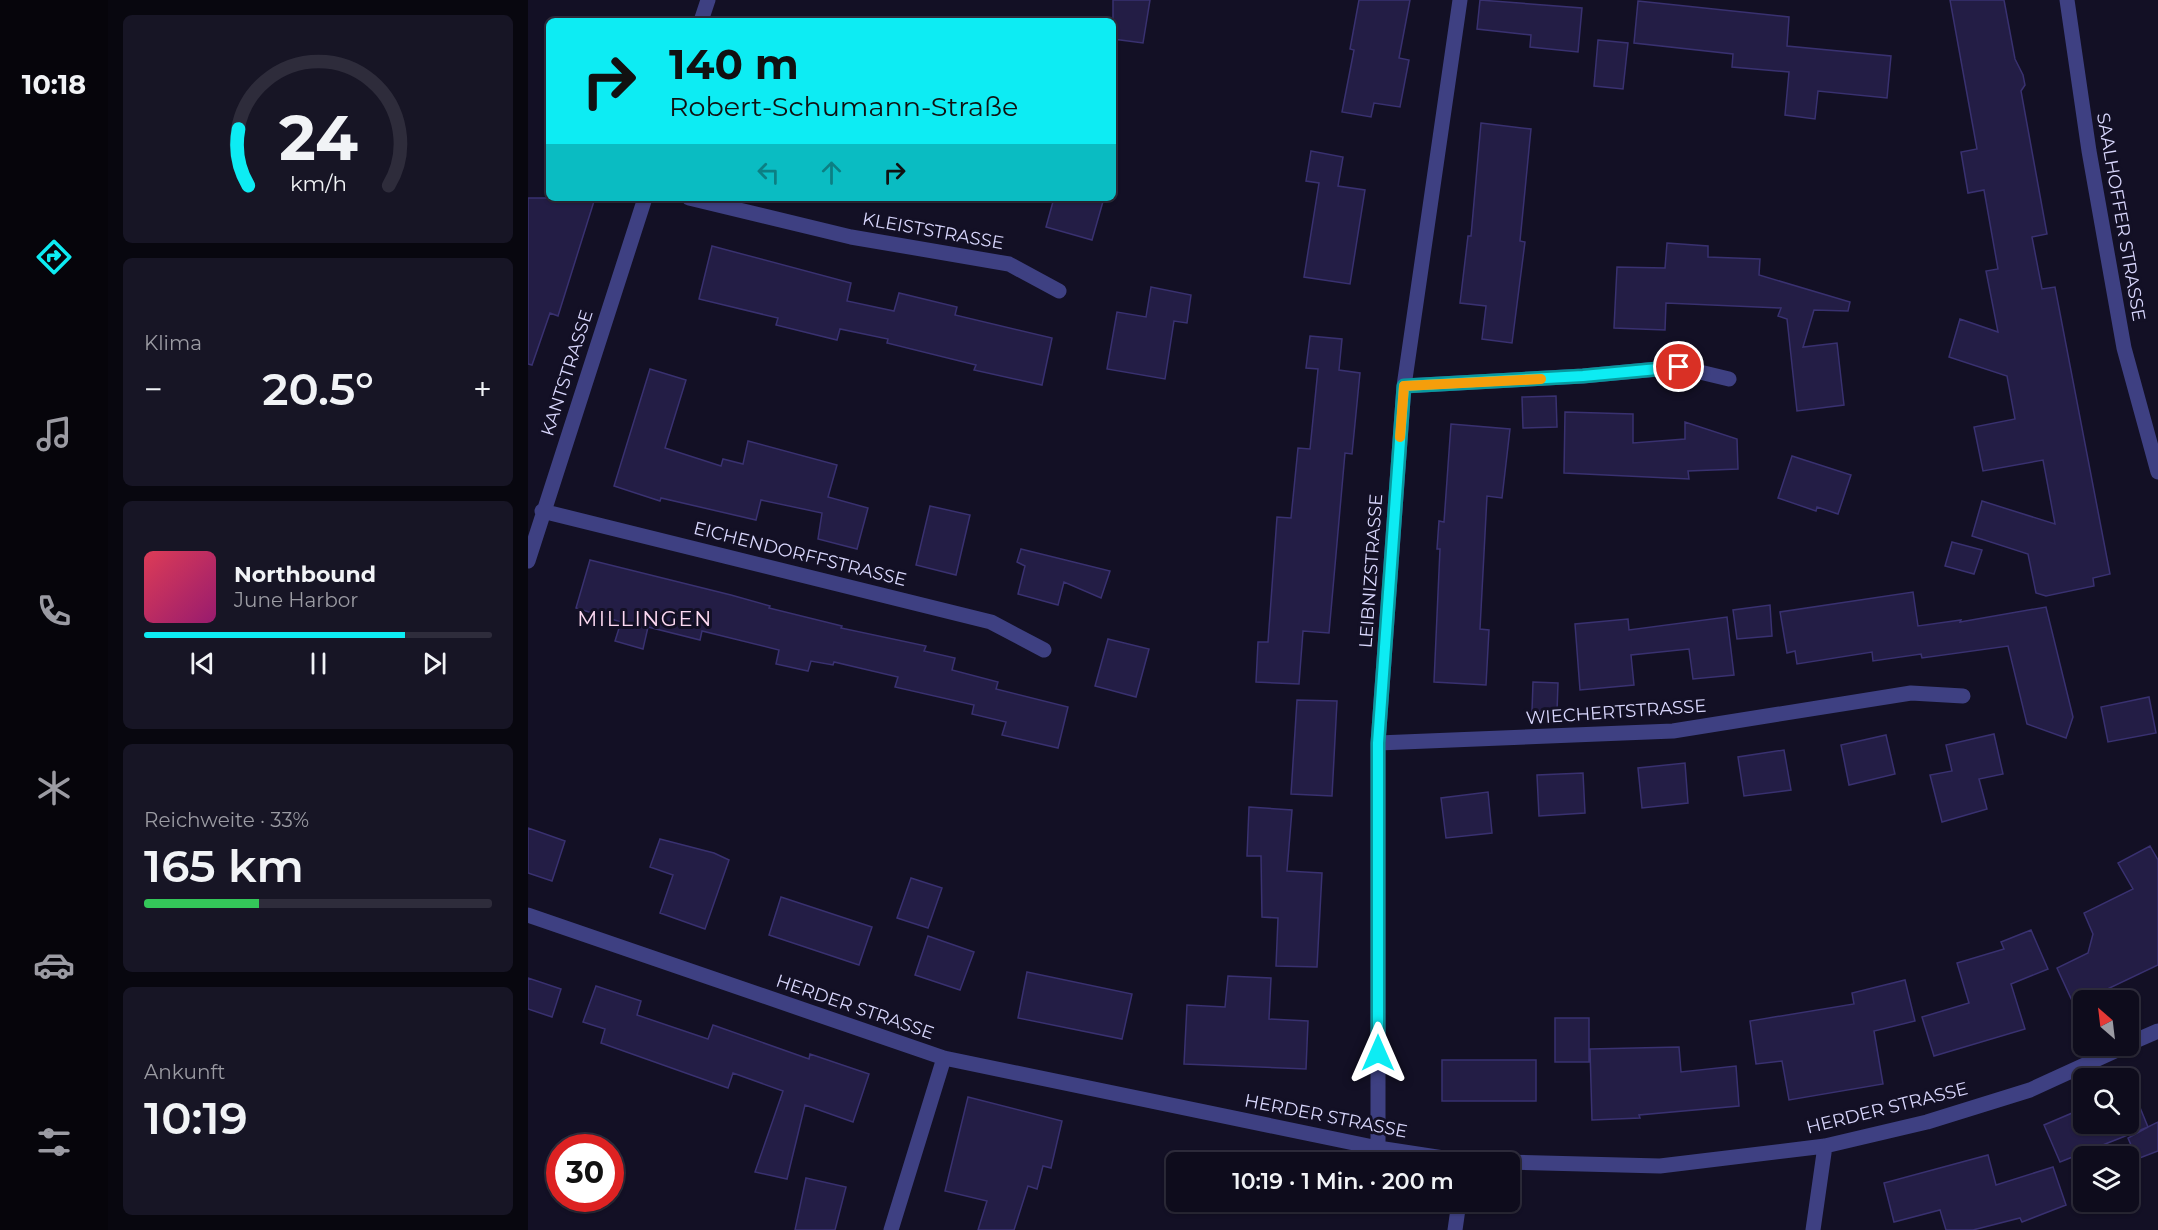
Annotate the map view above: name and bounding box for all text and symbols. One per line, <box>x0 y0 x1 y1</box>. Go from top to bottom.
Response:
text: 140 m <box>669 38 799 90</box>
icon: right <box>570 42 648 120</box>
text: 10:18 <box>22 68 86 101</box>
text: Robert-Schumann-Straße <box>669 90 1018 123</box>
text: 24 <box>278 100 358 176</box>
street label: SAALHOFFER STRASSE <box>2092 111 2150 323</box>
icon: left <box>752 156 785 189</box>
icon: ahead <box>815 156 848 189</box>
icon: right <box>878 156 911 189</box>
text: km/h <box>289 170 347 196</box>
street label: KLEISTSTRASSE <box>861 208 1005 254</box>
icon: directions <box>33 236 75 278</box>
street label: KANTSTRASSE <box>536 307 598 439</box>
text: Klima <box>144 331 202 355</box>
pin <box>1653 341 1704 392</box>
icon: arrive <box>1662 350 1695 383</box>
text: 20.5° <box>262 361 374 416</box>
text: − <box>144 369 163 409</box>
text: + <box>473 369 492 409</box>
icon: music <box>33 413 75 455</box>
street label: LEIBNIZSTRASSE <box>1355 493 1387 649</box>
street label: EICHENDORFFSTRASSE <box>691 517 909 591</box>
text: Northbound <box>234 561 376 588</box>
text: June Harbor <box>234 588 358 612</box>
icon: phone <box>33 590 75 632</box>
district label: MILLINGEN <box>577 606 713 631</box>
icon: previous <box>186 647 219 680</box>
icon: pause <box>302 647 335 680</box>
icon: next <box>418 647 451 680</box>
street label: WIECHERTSTRASSE <box>1525 695 1707 729</box>
icon: climate <box>33 767 75 809</box>
text: Reichweite · 33% <box>144 808 309 832</box>
text: 165 km <box>144 838 304 893</box>
icon: car <box>33 944 75 986</box>
street label: HERDER STRASSE <box>773 970 937 1044</box>
north arrow <box>2073 990 2139 1056</box>
map controls <box>2073 990 2139 1212</box>
position arrow <box>1346 1021 1410 1085</box>
text: Ankunft <box>144 1060 225 1084</box>
button: search <box>2073 1068 2139 1134</box>
street label: HERDER STRASSE <box>1804 1077 1970 1139</box>
street label: HERDER STRASSE <box>1243 1089 1409 1143</box>
text: 10:19 <box>144 1090 248 1145</box>
icon: filters <box>33 1121 75 1163</box>
speed limit sign: 30 <box>546 1134 624 1212</box>
button: layers <box>2073 1146 2139 1212</box>
text: 10:19 · 1 Min. · 200 m <box>1232 1168 1454 1195</box>

